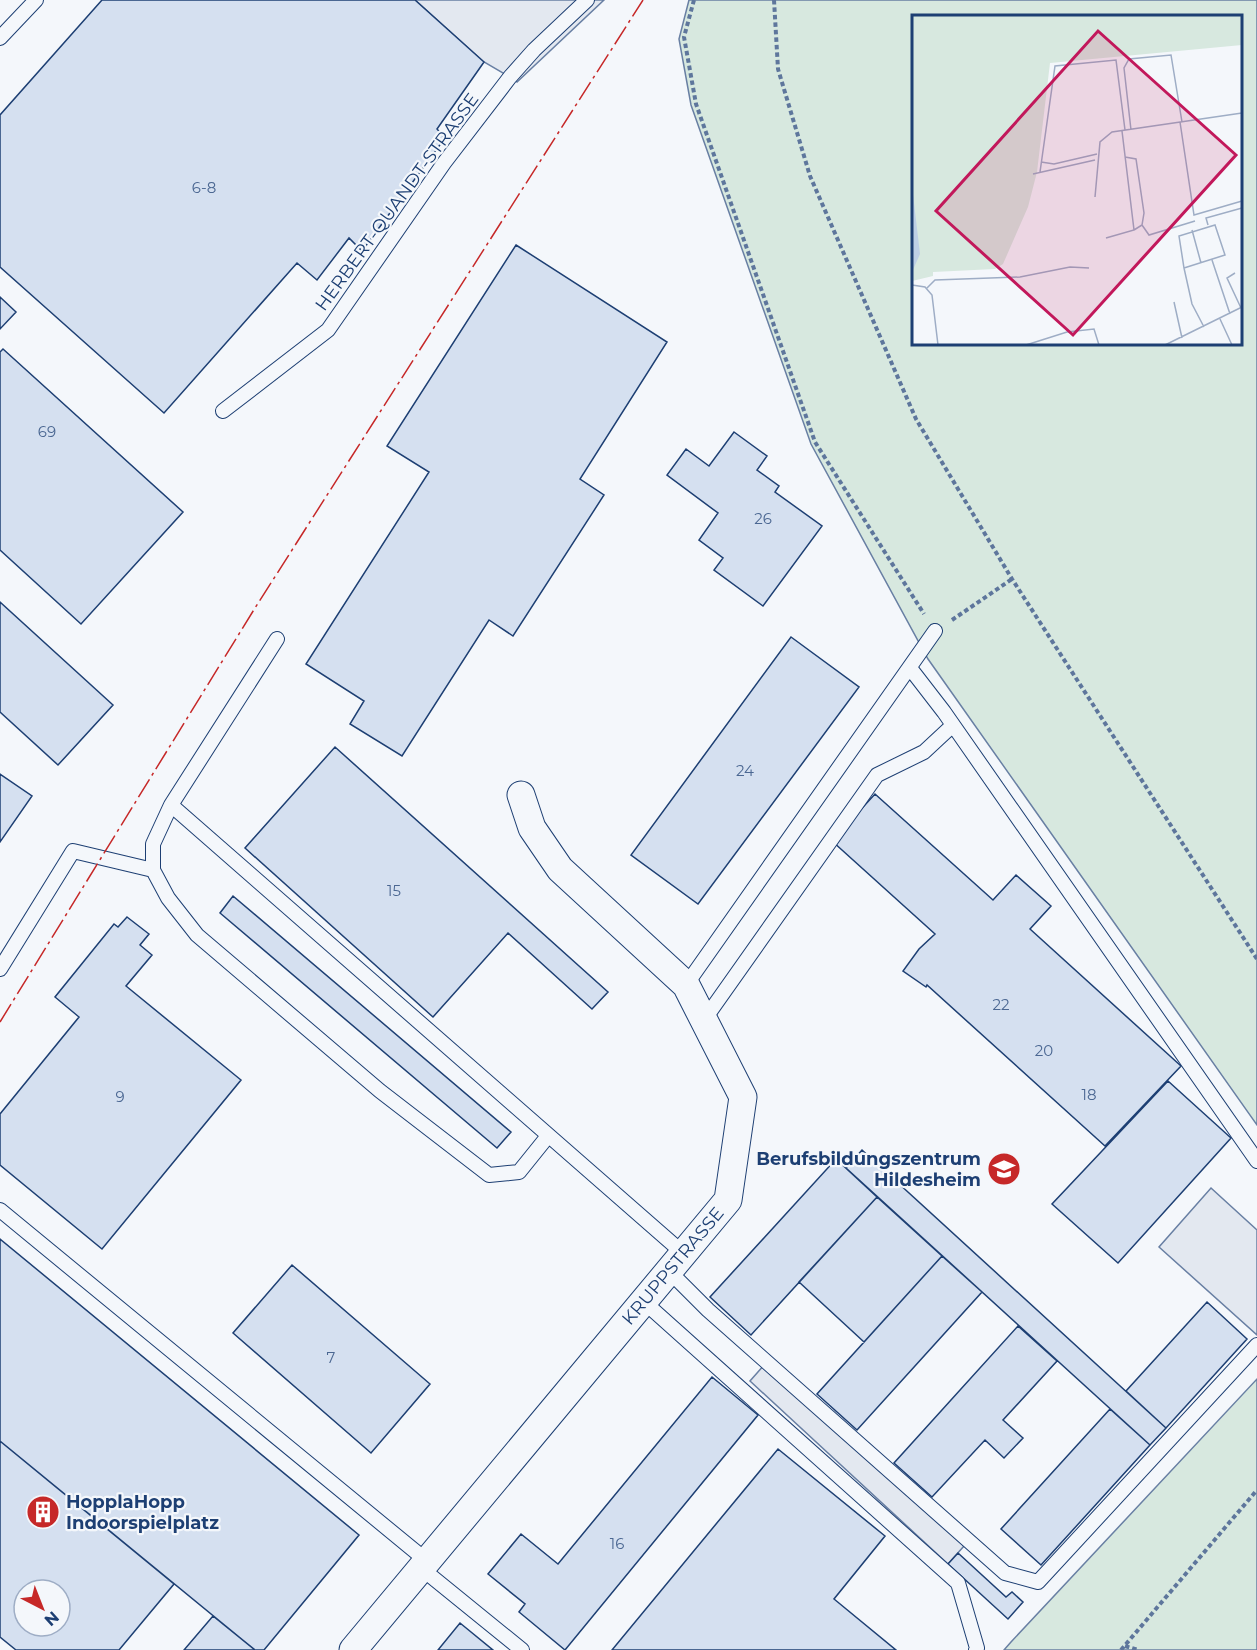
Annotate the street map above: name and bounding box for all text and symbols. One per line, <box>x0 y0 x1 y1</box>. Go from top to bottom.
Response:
inset map <box>912 15 1242 345</box>
street label: HERBERT-QUANDT-STRASSE <box>311 89 483 315</box>
house number: 6-8 <box>192 178 216 197</box>
house number: 69 <box>38 422 56 441</box>
house number: 26 <box>754 509 772 528</box>
house number: 24 <box>736 761 754 780</box>
house number: 15 <box>387 881 401 900</box>
house number: 22 <box>992 995 1010 1014</box>
house number: 20 <box>1035 1041 1053 1060</box>
house number: 18 <box>1082 1085 1097 1104</box>
house number: 9 <box>115 1087 125 1106</box>
place label: Berufsbildungszentrum Hildesheim <box>756 1148 981 1191</box>
school or university icon: Berufsbildungszentrum Hildesheim <box>986 1151 1022 1187</box>
street label: KRUPPSTRASSE <box>617 1203 729 1329</box>
house number: 7 <box>327 1348 336 1367</box>
place label: HopplaHopp Indoorspielplatz <box>66 1491 219 1534</box>
building icon: HopplaHopp Indoorspielplatz <box>25 1494 61 1530</box>
house number: 16 <box>610 1534 624 1553</box>
north arrow <box>12 1578 72 1638</box>
text: N <box>41 1607 63 1630</box>

